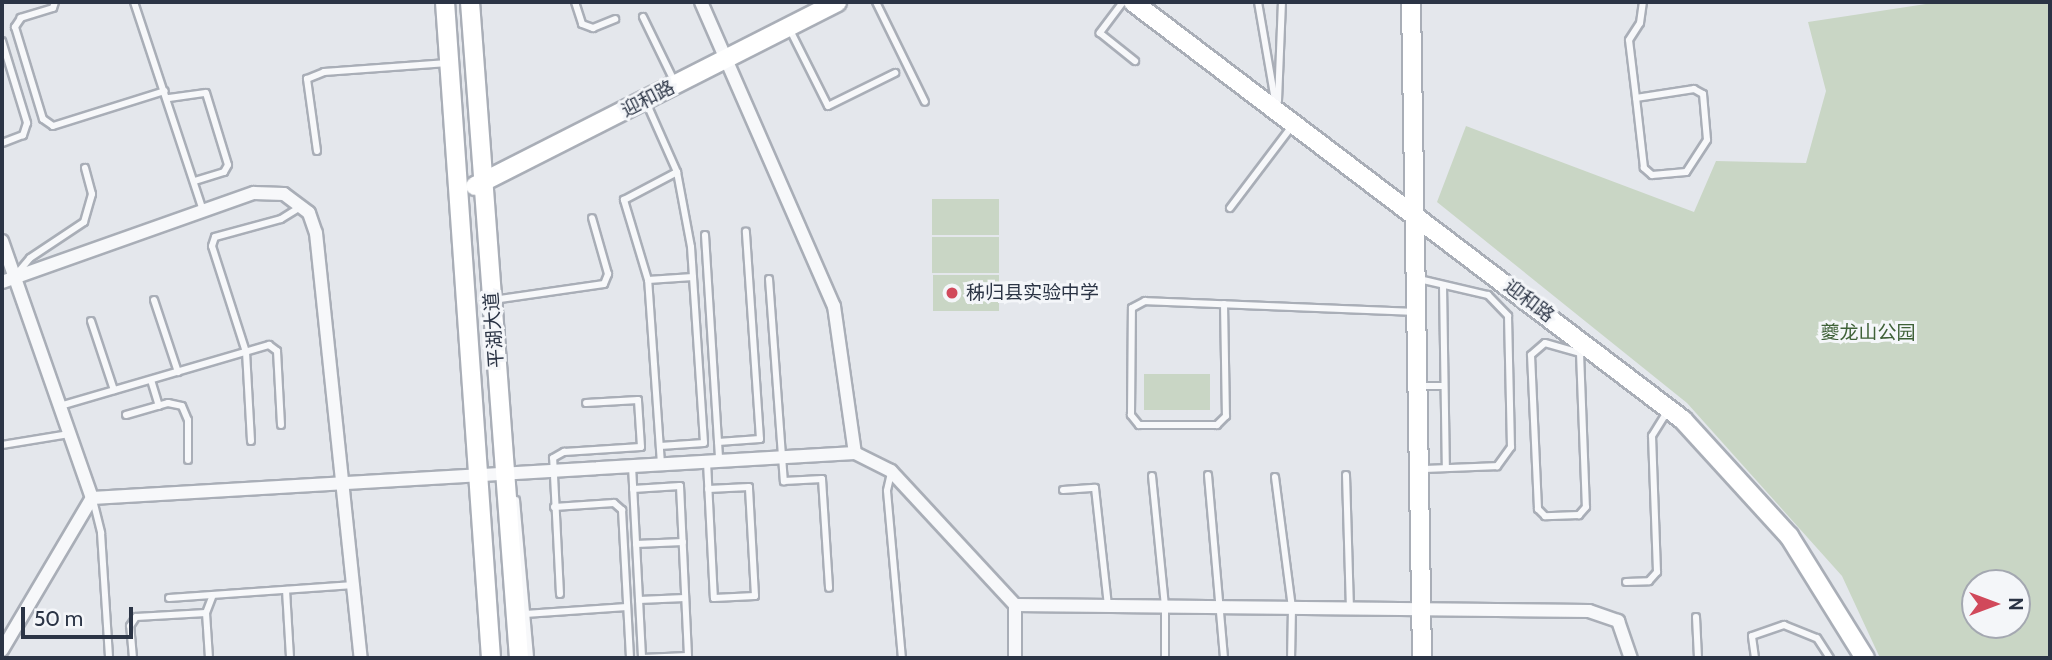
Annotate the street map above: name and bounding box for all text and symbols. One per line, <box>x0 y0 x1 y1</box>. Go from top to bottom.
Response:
street label: 迎和路 <box>617 76 679 122</box>
street label: 迎和路 <box>1499 275 1559 327</box>
place label: 秭归县实验中学 <box>966 282 1099 304</box>
marker: 秭归县实验中学 <box>944 285 960 301</box>
street label: 平湖大道 <box>480 291 508 369</box>
park label: 夔龙山公园 <box>1821 322 1915 344</box>
north arrow <box>1961 569 2031 639</box>
scale bar <box>24 594 136 638</box>
text: N <box>2004 597 2027 611</box>
text: 50 m <box>34 606 83 631</box>

